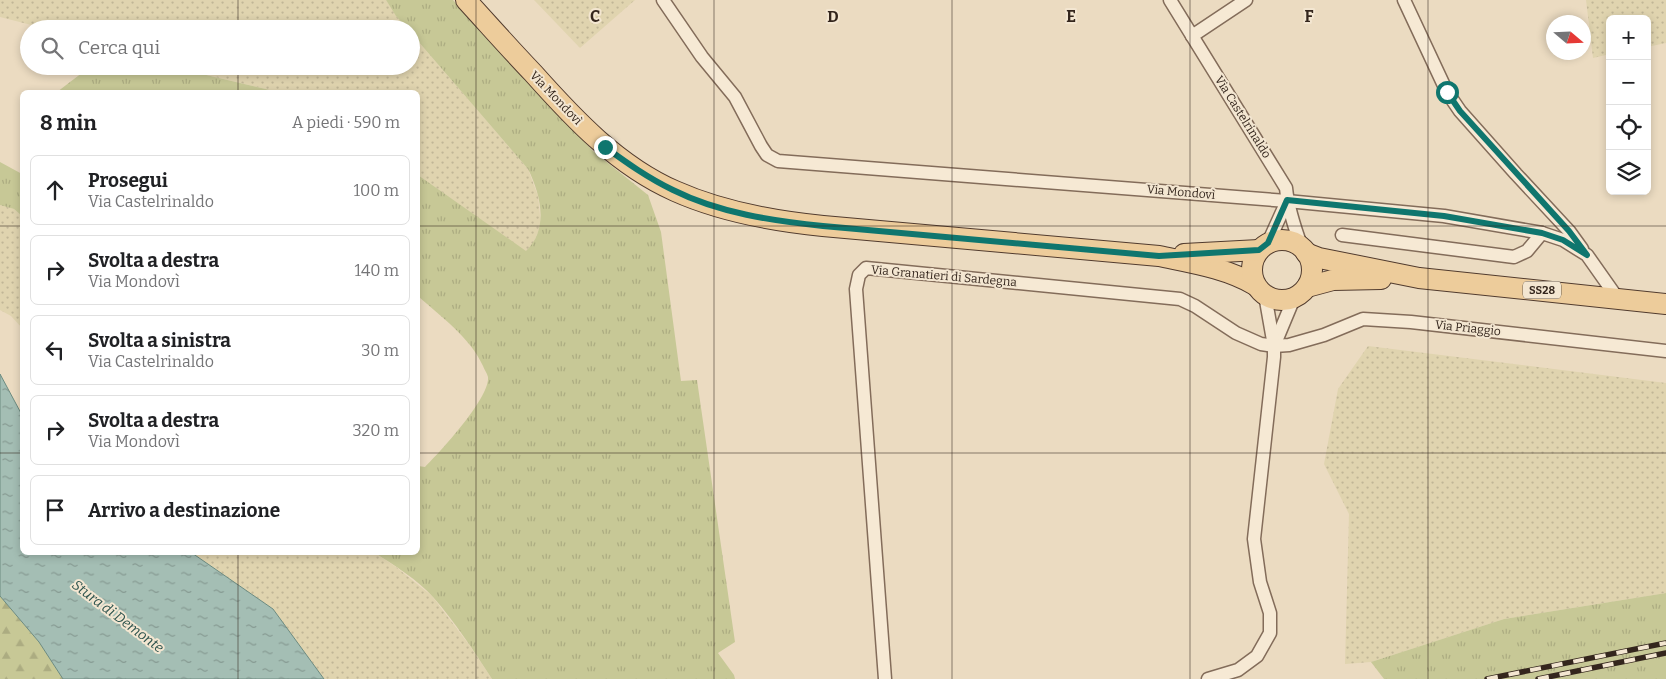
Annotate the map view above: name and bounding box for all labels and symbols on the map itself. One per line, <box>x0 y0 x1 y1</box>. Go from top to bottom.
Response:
text: C <box>590 7 600 26</box>
text: D <box>827 7 839 26</box>
text: E <box>1066 7 1076 26</box>
text: F <box>1305 7 1314 26</box>
north arrow <box>1546 15 1591 60</box>
street label: Via Mondovì <box>527 68 585 128</box>
street label: Via Castelrinaldo <box>1212 73 1274 161</box>
route start <box>1436 81 1459 104</box>
route end <box>594 136 617 159</box>
street label: Via Mondovì <box>1146 182 1216 202</box>
street label: Via Granatieri di Sardegna <box>871 263 1018 289</box>
road number: SS28 <box>1523 282 1561 298</box>
street label: Via Priaggio <box>1434 318 1502 338</box>
water label: Stura di Demonte <box>69 576 167 656</box>

